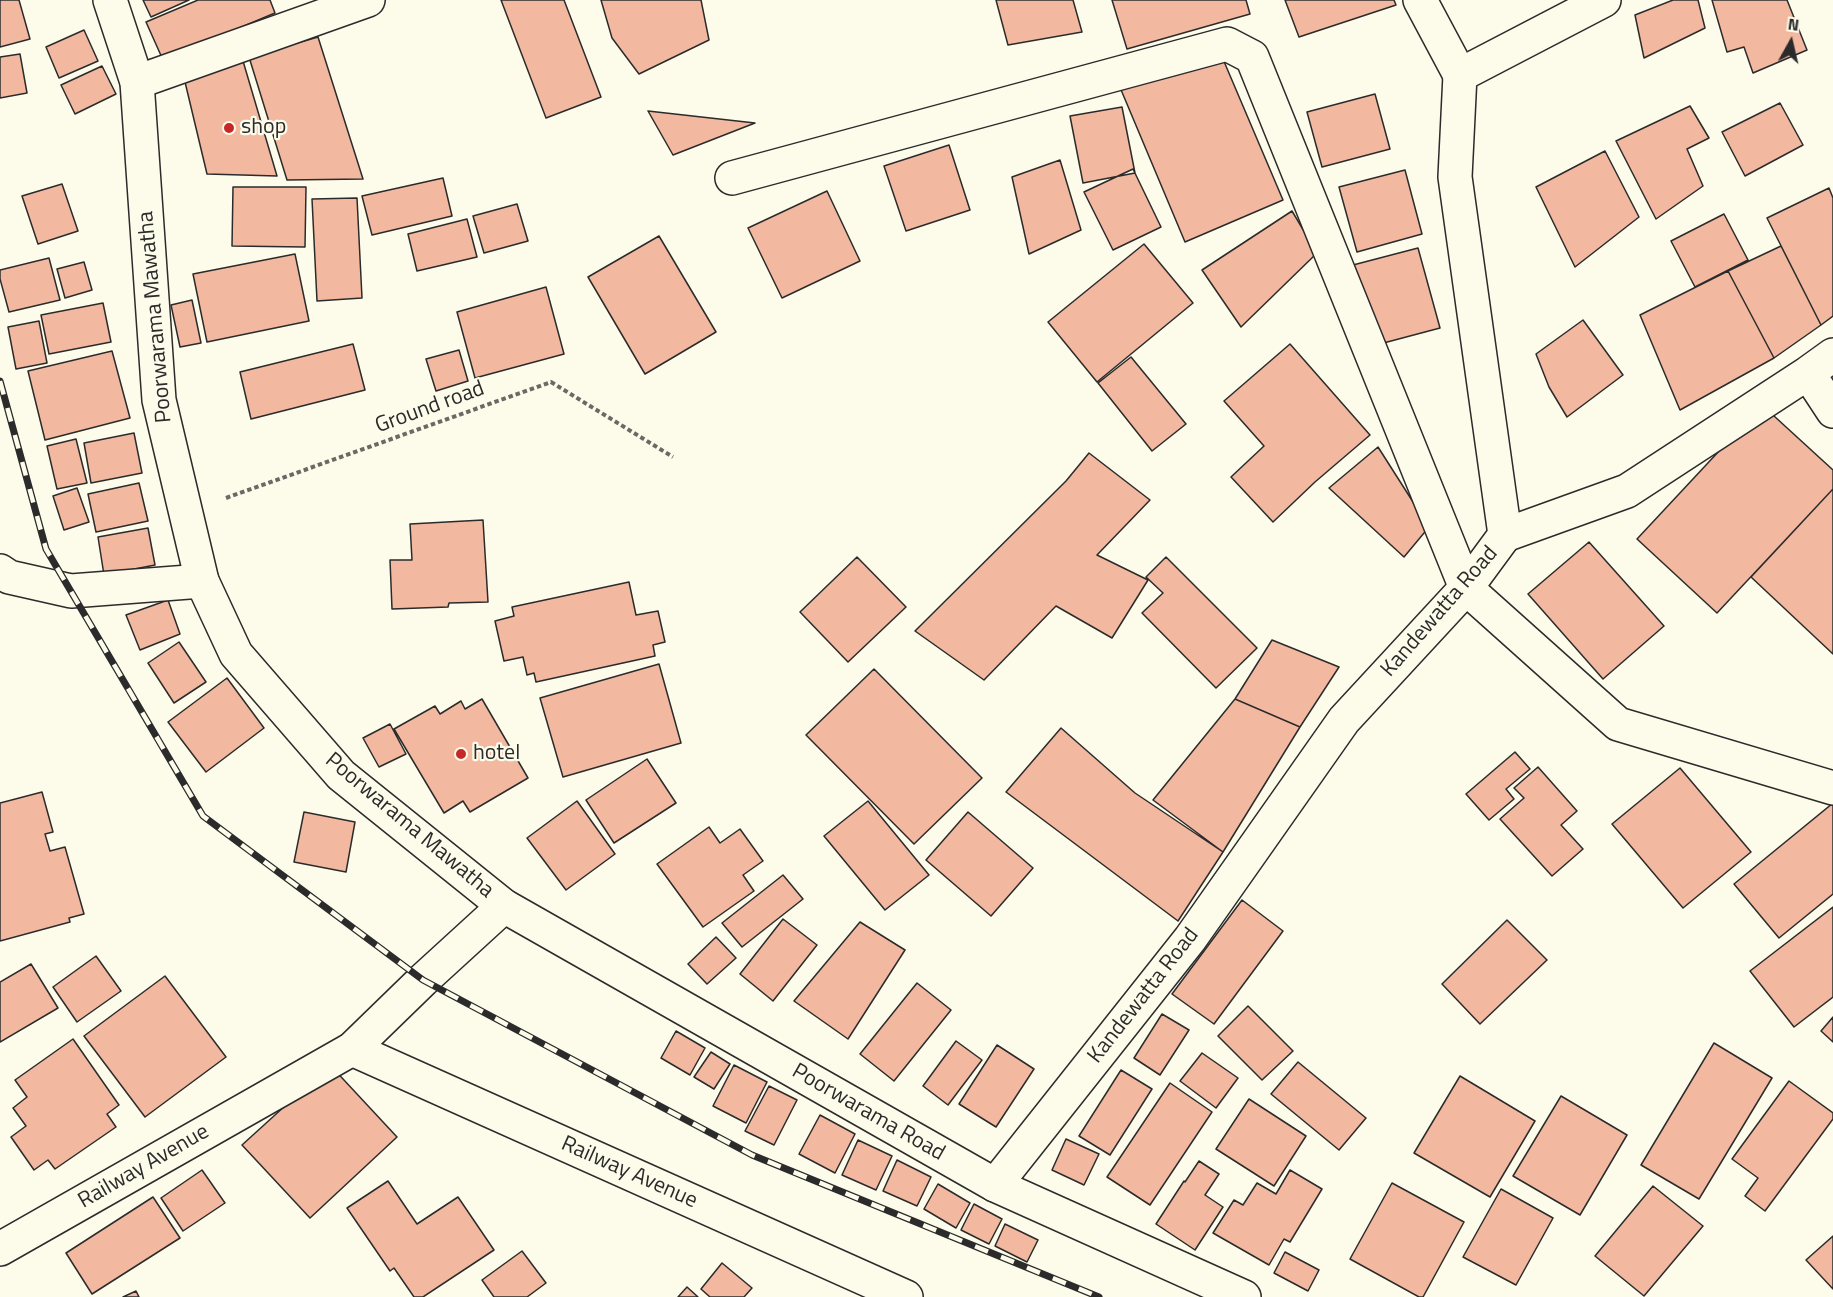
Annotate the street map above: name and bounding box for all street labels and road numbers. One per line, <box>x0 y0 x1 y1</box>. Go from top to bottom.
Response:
street label: Poorwarama Mawatha <box>134 210 178 424</box>
street label: Ground road <box>372 376 488 440</box>
street label: Kandewatta Road <box>1376 541 1504 683</box>
street label: Poorwarama Mawatha <box>319 748 499 904</box>
street label: Kandewatta Road <box>1083 923 1205 1069</box>
street label: Poorwarama Road <box>787 1059 949 1167</box>
street label: Railway Avenue <box>74 1119 214 1215</box>
street label: Railway Avenue <box>557 1131 701 1215</box>

